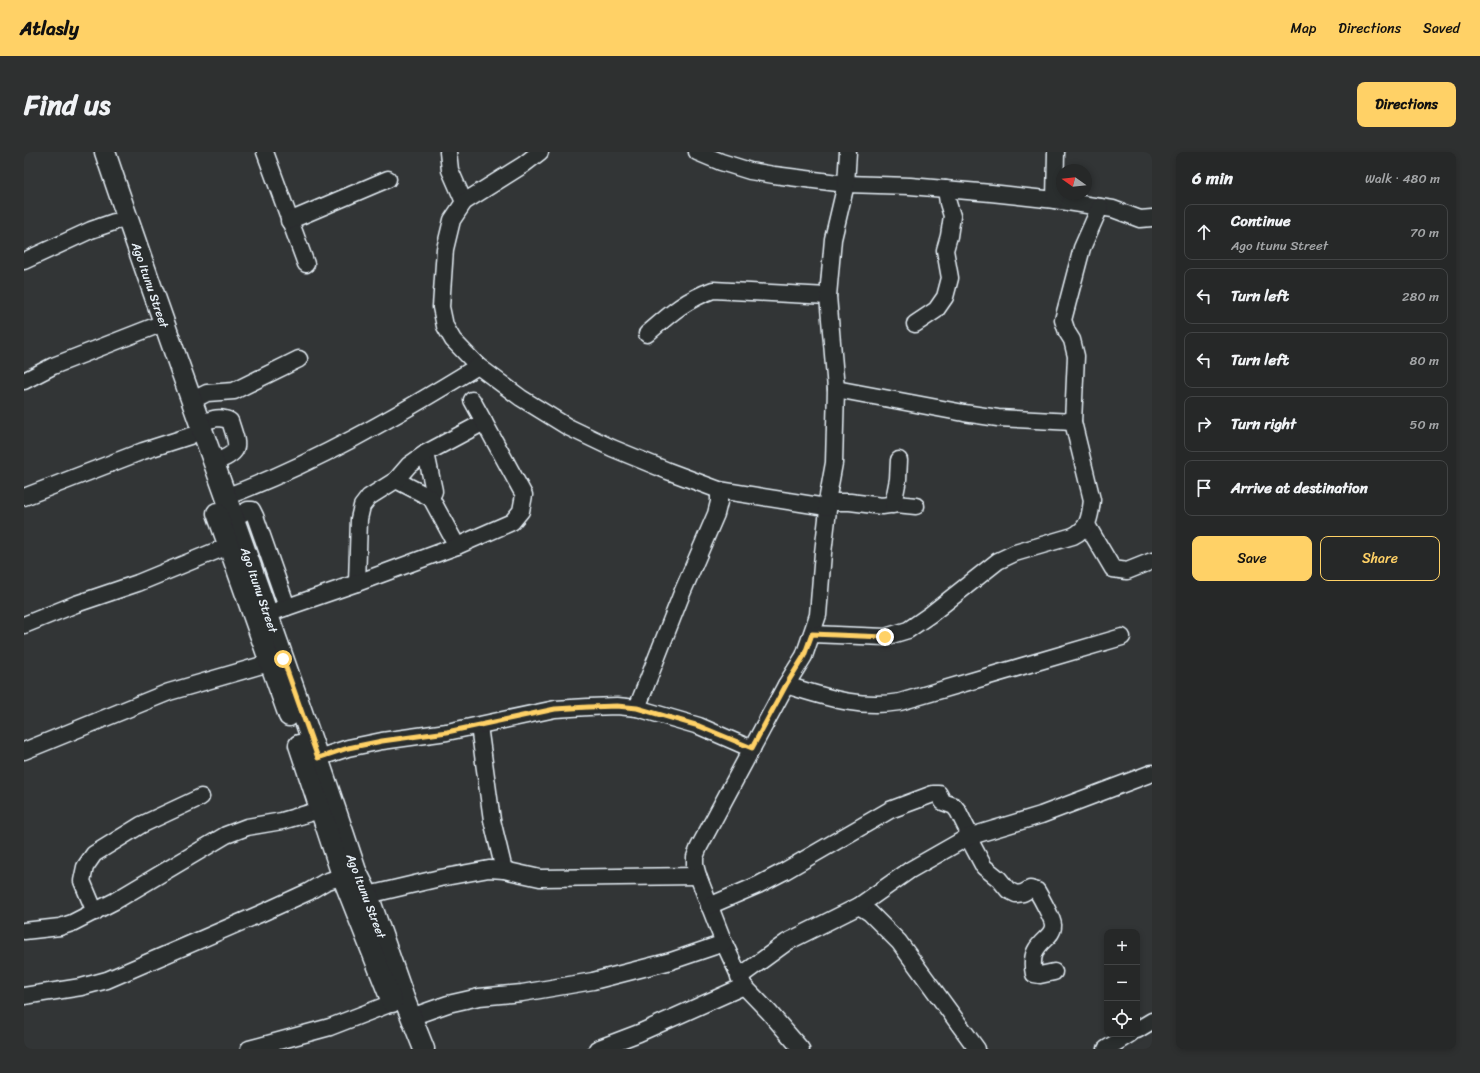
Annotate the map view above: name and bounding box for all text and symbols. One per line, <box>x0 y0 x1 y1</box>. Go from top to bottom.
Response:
text: Atlasly <box>20 12 79 45</box>
text: Map <box>1290 16 1316 41</box>
text: Directions <box>1338 16 1401 41</box>
text: Saved <box>1423 16 1460 41</box>
text: Find us <box>24 80 111 129</box>
button: Directions <box>1357 82 1456 127</box>
text: 6 min <box>1192 163 1233 193</box>
north arrow <box>1056 164 1092 200</box>
text: Walk · 480 m <box>1365 167 1440 190</box>
text: Continue <box>1231 208 1291 234</box>
icon: ahead <box>1193 221 1215 243</box>
text: 70 m <box>1410 221 1439 244</box>
text: Ago Itunu Street <box>1231 234 1328 257</box>
street label: Ago Itunu Street <box>125 238 175 332</box>
text: Turn left <box>1231 283 1289 309</box>
icon: left <box>1193 285 1215 307</box>
text: 280 m <box>1402 285 1439 308</box>
text: Turn left <box>1231 347 1289 373</box>
icon: left <box>1193 349 1215 371</box>
text: 80 m <box>1410 349 1439 372</box>
text: Turn right <box>1231 411 1296 437</box>
icon: right <box>1193 413 1215 435</box>
text: 50 m <box>1409 413 1439 436</box>
text: Arrive at destination <box>1231 475 1368 501</box>
icon: arrive <box>1193 477 1215 499</box>
button: Save <box>1192 536 1312 581</box>
button: Share <box>1320 536 1440 581</box>
street label: Ago Itunu Street <box>234 543 284 637</box>
route end <box>876 628 894 646</box>
route start <box>274 650 292 668</box>
street label: Ago Itunu Street <box>339 849 393 943</box>
map controls <box>1104 929 1140 1037</box>
button: + <box>1104 929 1140 965</box>
button: − <box>1104 965 1140 1001</box>
button: locate <box>1104 1001 1140 1037</box>

